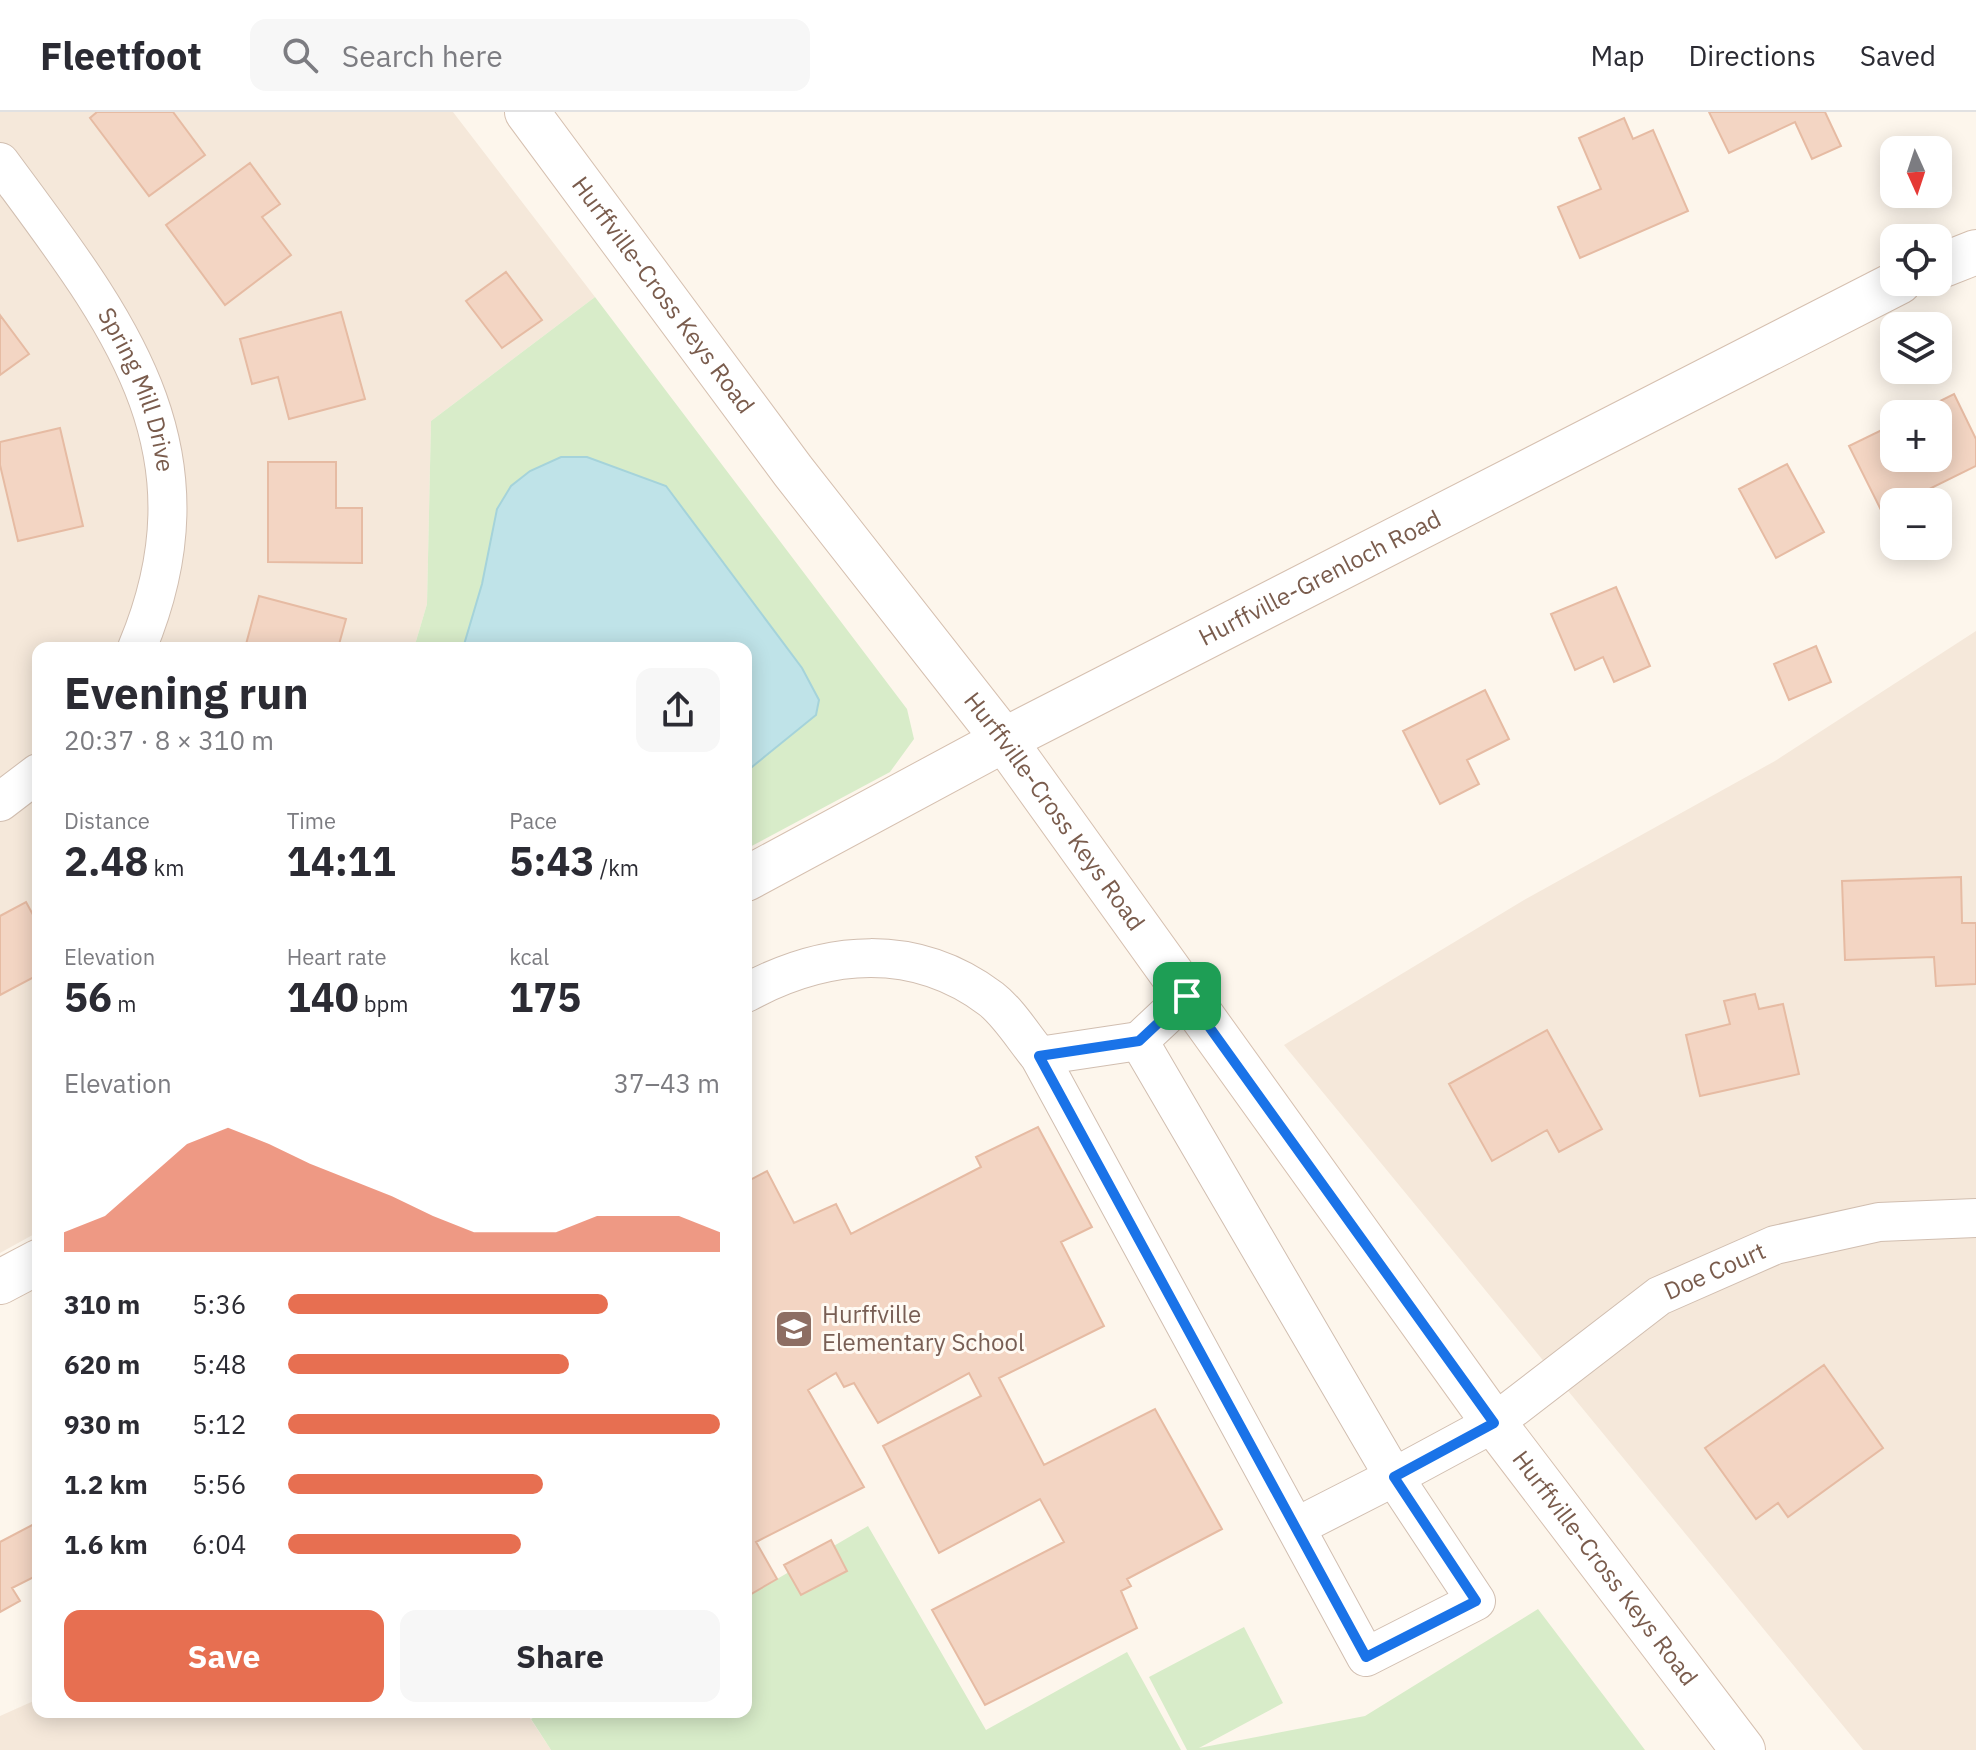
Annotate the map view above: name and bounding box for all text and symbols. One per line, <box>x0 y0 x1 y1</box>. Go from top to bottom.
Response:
search box <box>250 19 810 91</box>
text: Fleetfoot <box>40 31 202 80</box>
icon: search <box>278 33 322 77</box>
text: Search here <box>342 36 503 75</box>
text: Map <box>1590 37 1644 74</box>
text: Directions <box>1688 37 1816 74</box>
text: Saved <box>1860 37 1936 74</box>
north arrow <box>1880 136 1952 208</box>
map controls <box>1880 136 1952 560</box>
street label: Hurffville-Cross Keys Road <box>565 170 762 420</box>
button: locate <box>1880 224 1952 296</box>
street label: Spring Mill Drive <box>91 301 182 474</box>
button: layers <box>1880 312 1952 384</box>
button: + <box>1880 400 1952 472</box>
button: − <box>1880 488 1952 560</box>
street label: Hurffville-Grenloch Road <box>1193 502 1446 653</box>
text: Evening run <box>64 664 309 721</box>
button: share <box>636 668 720 752</box>
street label: Hurffville-Cross Keys Road <box>957 685 1153 937</box>
text: 20:37 · 8 × 310 m <box>64 723 274 757</box>
text: Distance <box>64 806 150 835</box>
text: Time <box>287 806 336 835</box>
text: Pace <box>509 806 557 835</box>
text: 2.48 <box>64 835 148 887</box>
text: 14:11 <box>287 835 396 887</box>
text: 5:43 <box>509 835 595 887</box>
text: km <box>148 853 184 882</box>
text: /km <box>595 853 639 882</box>
text: Elevation <box>64 942 155 971</box>
text: Heart rate <box>287 942 387 971</box>
text: kcal <box>509 942 549 971</box>
pin <box>1153 962 1221 1030</box>
text: 56 <box>64 971 112 1023</box>
text: 140 <box>287 971 359 1023</box>
text: 175 <box>509 971 581 1023</box>
icon: arrive <box>1165 974 1209 1018</box>
text: m <box>112 989 136 1018</box>
text: bpm <box>359 989 409 1018</box>
text: Elevation <box>64 1066 172 1100</box>
text: 37–43 m <box>613 1066 720 1100</box>
street label: Doe Court <box>1659 1234 1770 1307</box>
text: 310 m <box>64 1287 140 1321</box>
text: 5:36 <box>192 1287 246 1321</box>
place label: Hurffville Elementary School <box>822 1298 1024 1358</box>
school or university icon: Hurffville Elementary School <box>773 1308 815 1350</box>
text: 620 m <box>64 1347 140 1381</box>
text: 5:48 <box>192 1347 246 1381</box>
text: 930 m <box>64 1407 140 1441</box>
text: 5:12 <box>192 1407 246 1441</box>
street label: Hurffville-Cross Keys Road <box>1506 1444 1705 1692</box>
text: 1.2 km <box>64 1467 148 1501</box>
text: 5:56 <box>192 1467 246 1501</box>
text: 1.6 km <box>64 1527 148 1561</box>
text: 6:04 <box>192 1527 246 1561</box>
button: Save <box>64 1610 384 1702</box>
button: Share <box>400 1610 720 1702</box>

